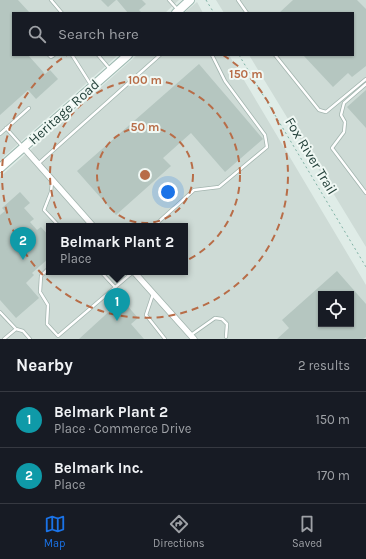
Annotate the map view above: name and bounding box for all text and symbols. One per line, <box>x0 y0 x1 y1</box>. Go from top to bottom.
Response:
search box <box>12 12 354 56</box>
icon: search <box>26 23 48 45</box>
text: Search here <box>58 25 139 43</box>
text: 150 m <box>229 67 263 81</box>
text: 100 m <box>128 73 162 87</box>
street label: Heritage Road <box>25 76 103 148</box>
street label: Fox River Trail <box>281 114 341 198</box>
text: 50 m <box>131 120 160 134</box>
centre of rings <box>138 168 152 182</box>
your location <box>158 182 178 202</box>
popup <box>46 223 188 275</box>
pin: 2 <box>10 227 36 260</box>
text: Belmark Plant 2 <box>60 233 174 251</box>
text: Place <box>60 251 91 266</box>
pin: 1 <box>104 288 130 321</box>
map controls <box>318 291 354 327</box>
button: locate <box>318 291 354 327</box>
text: Nearby <box>16 355 73 375</box>
text: 2 results <box>298 358 350 373</box>
text: Belmark Plant 2 <box>54 403 168 421</box>
text: 1 <box>27 412 31 427</box>
text: 150 m <box>315 412 350 427</box>
text: Place · Commerce Drive <box>54 421 191 436</box>
text: Belmark Inc. <box>54 459 143 477</box>
text: 2 <box>25 468 33 483</box>
text: 170 m <box>317 468 350 483</box>
text: Place <box>54 477 85 492</box>
tab: Map <box>44 513 66 550</box>
tab: Directions <box>153 513 205 550</box>
tab: Saved <box>292 513 322 550</box>

